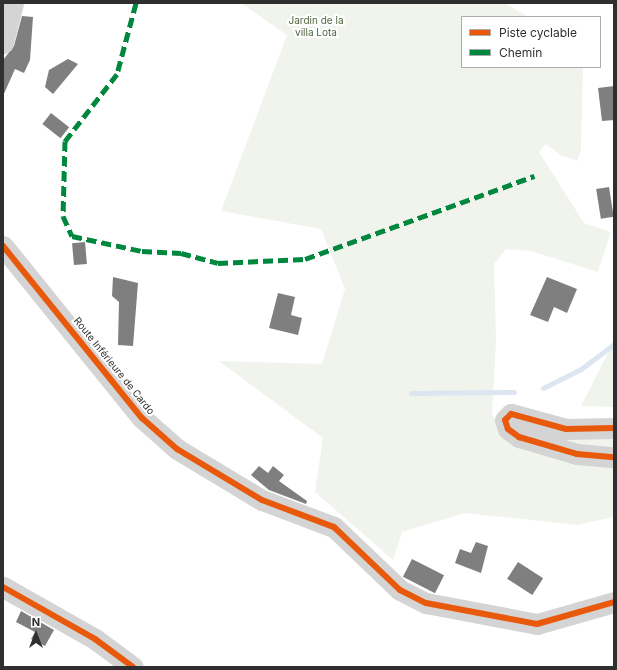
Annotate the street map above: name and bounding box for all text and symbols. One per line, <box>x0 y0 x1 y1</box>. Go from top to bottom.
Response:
park label: Jardin de la villa Lota <box>289 14 343 38</box>
legend <box>461 16 601 68</box>
text: Piste cyclable <box>499 25 577 40</box>
text: Chemin <box>499 45 542 60</box>
street label: Route Inférieure de Cardo <box>71 315 157 417</box>
north arrow <box>16 614 56 654</box>
text: N <box>32 615 40 629</box>

